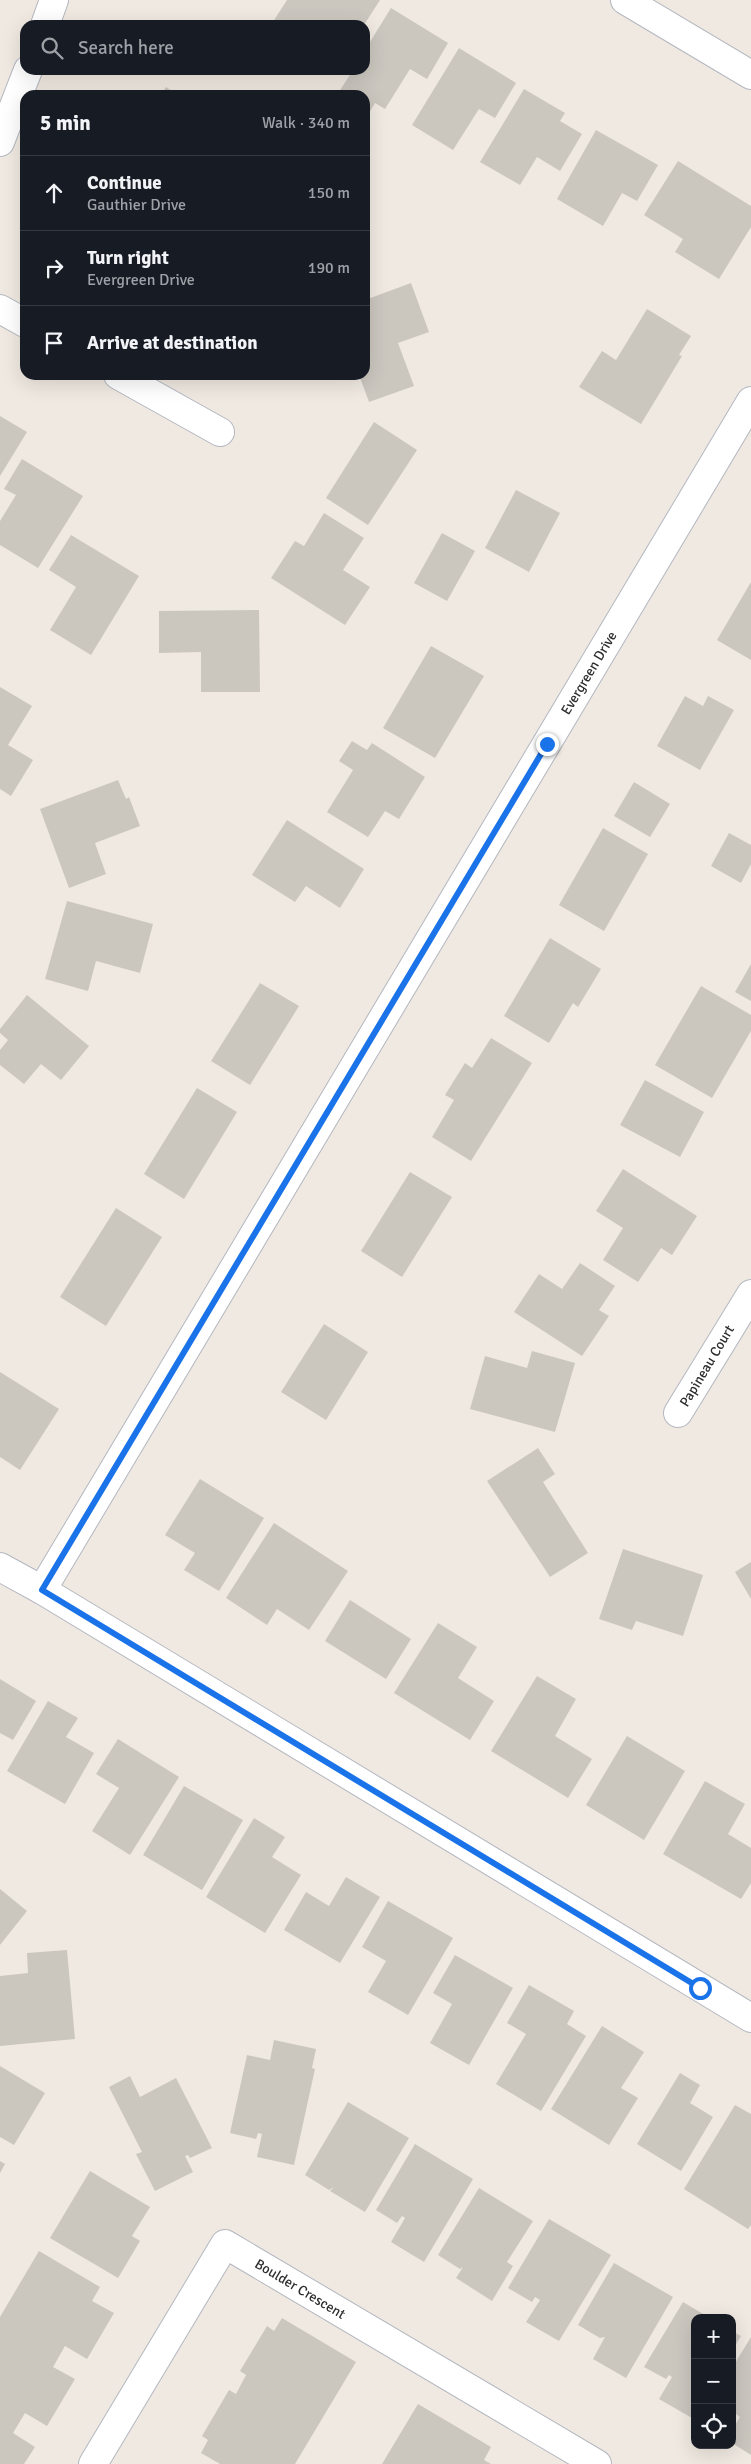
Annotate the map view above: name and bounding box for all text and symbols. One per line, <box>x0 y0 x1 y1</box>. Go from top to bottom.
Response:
search box <box>20 20 370 75</box>
icon: search <box>38 34 66 62</box>
text: Search here <box>78 36 174 60</box>
text: 5 min <box>40 110 91 136</box>
text: Walk · 340 m <box>262 113 350 133</box>
text: Continue <box>87 171 162 195</box>
icon: ahead <box>40 179 68 207</box>
text: 150 m <box>308 183 350 203</box>
text: Gauthier Drive <box>87 195 186 215</box>
text: Turn right <box>87 246 169 270</box>
icon: right <box>40 254 68 282</box>
text: 190 m <box>308 258 350 278</box>
text: Evergreen Drive <box>87 270 195 290</box>
icon: arrive <box>40 329 68 357</box>
text: Arrive at destination <box>87 331 258 355</box>
street label: Evergreen Drive <box>557 628 621 718</box>
route end <box>536 733 559 756</box>
street label: Papineau Court <box>676 1322 738 1410</box>
route start <box>689 1977 712 2000</box>
street label: Boulder Crescent <box>252 2255 348 2323</box>
map controls <box>691 2314 736 2449</box>
button: + <box>691 2314 736 2359</box>
button: − <box>691 2359 736 2404</box>
button: locate <box>691 2404 736 2449</box>

